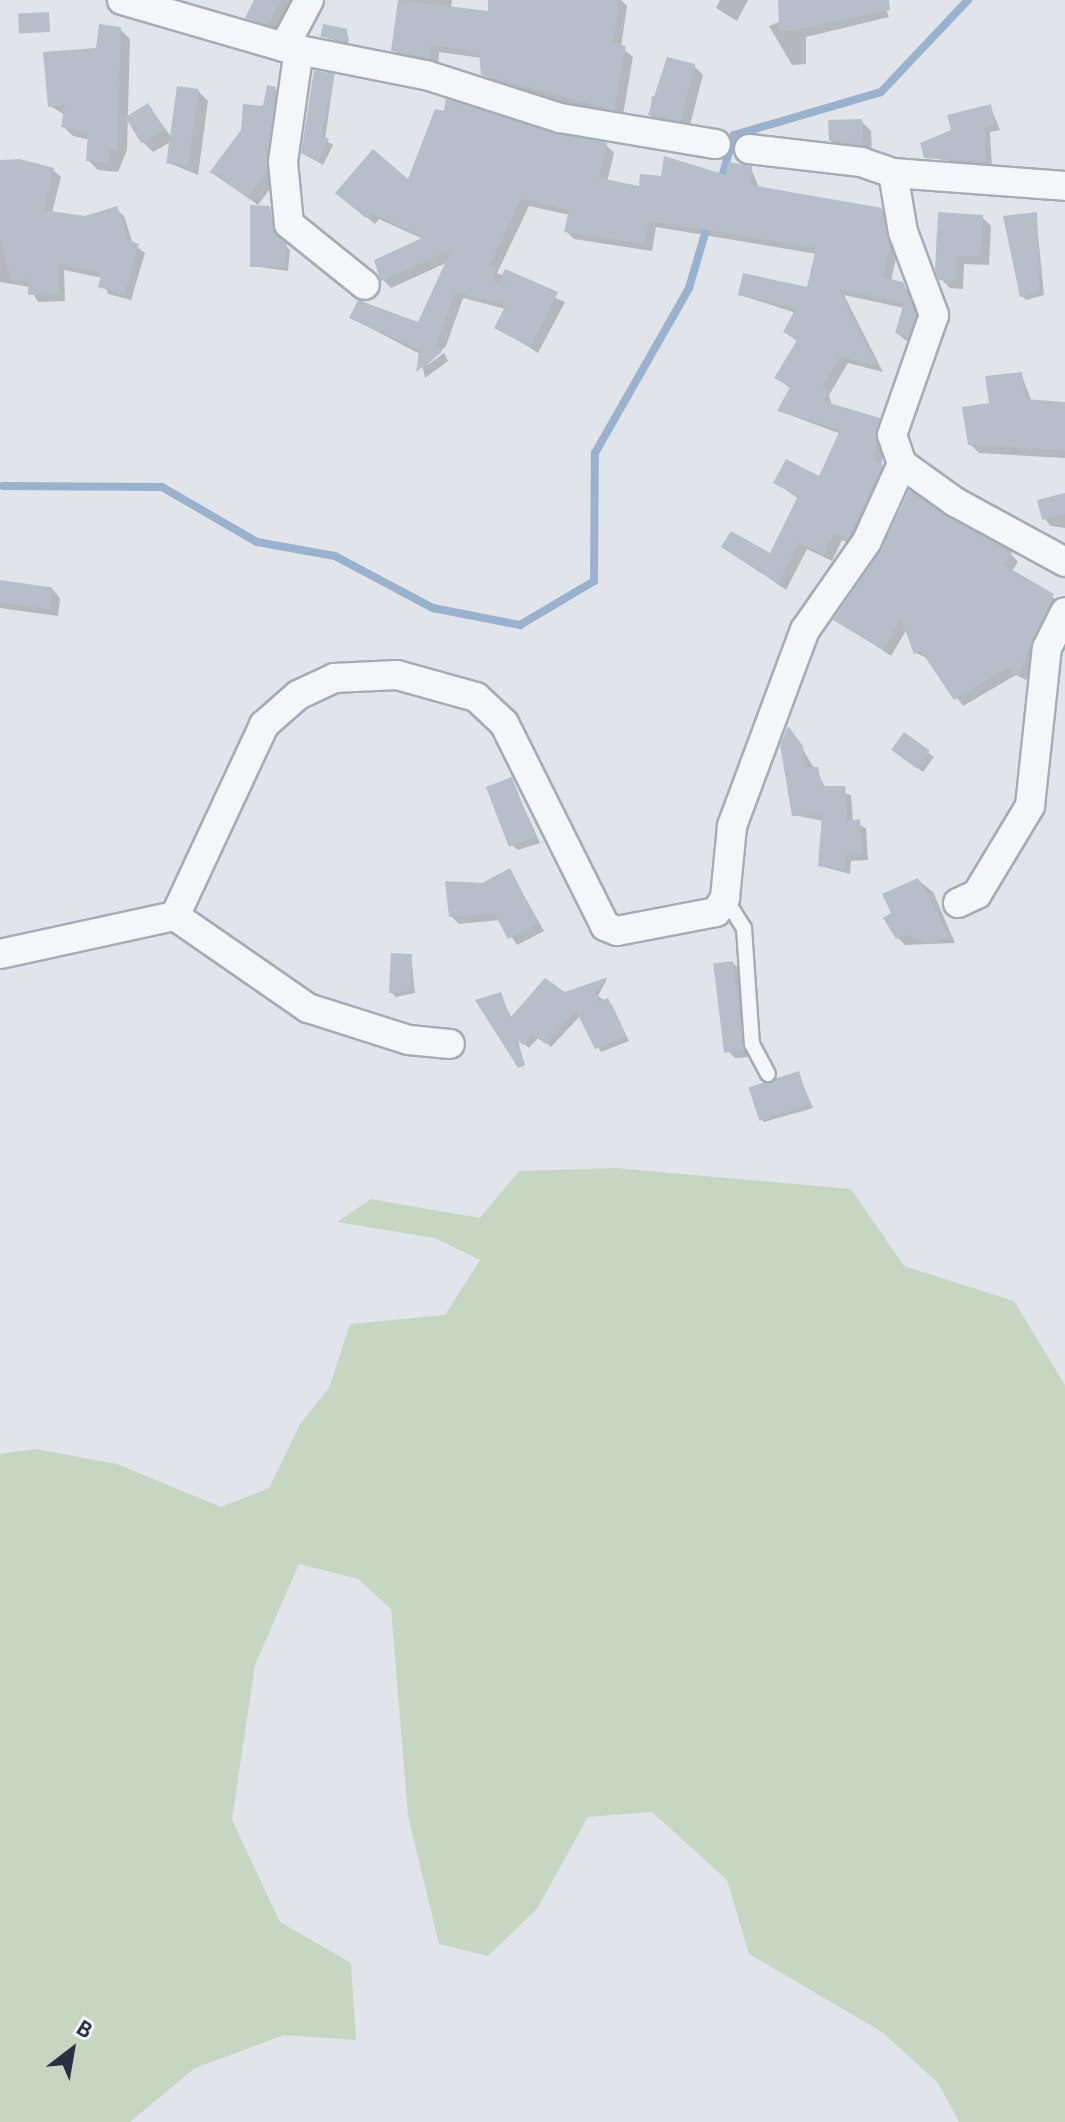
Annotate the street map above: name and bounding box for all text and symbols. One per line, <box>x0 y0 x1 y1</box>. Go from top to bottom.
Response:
north arrow <box>32 2010 112 2090</box>
text: B <box>72 2014 97 2044</box>

